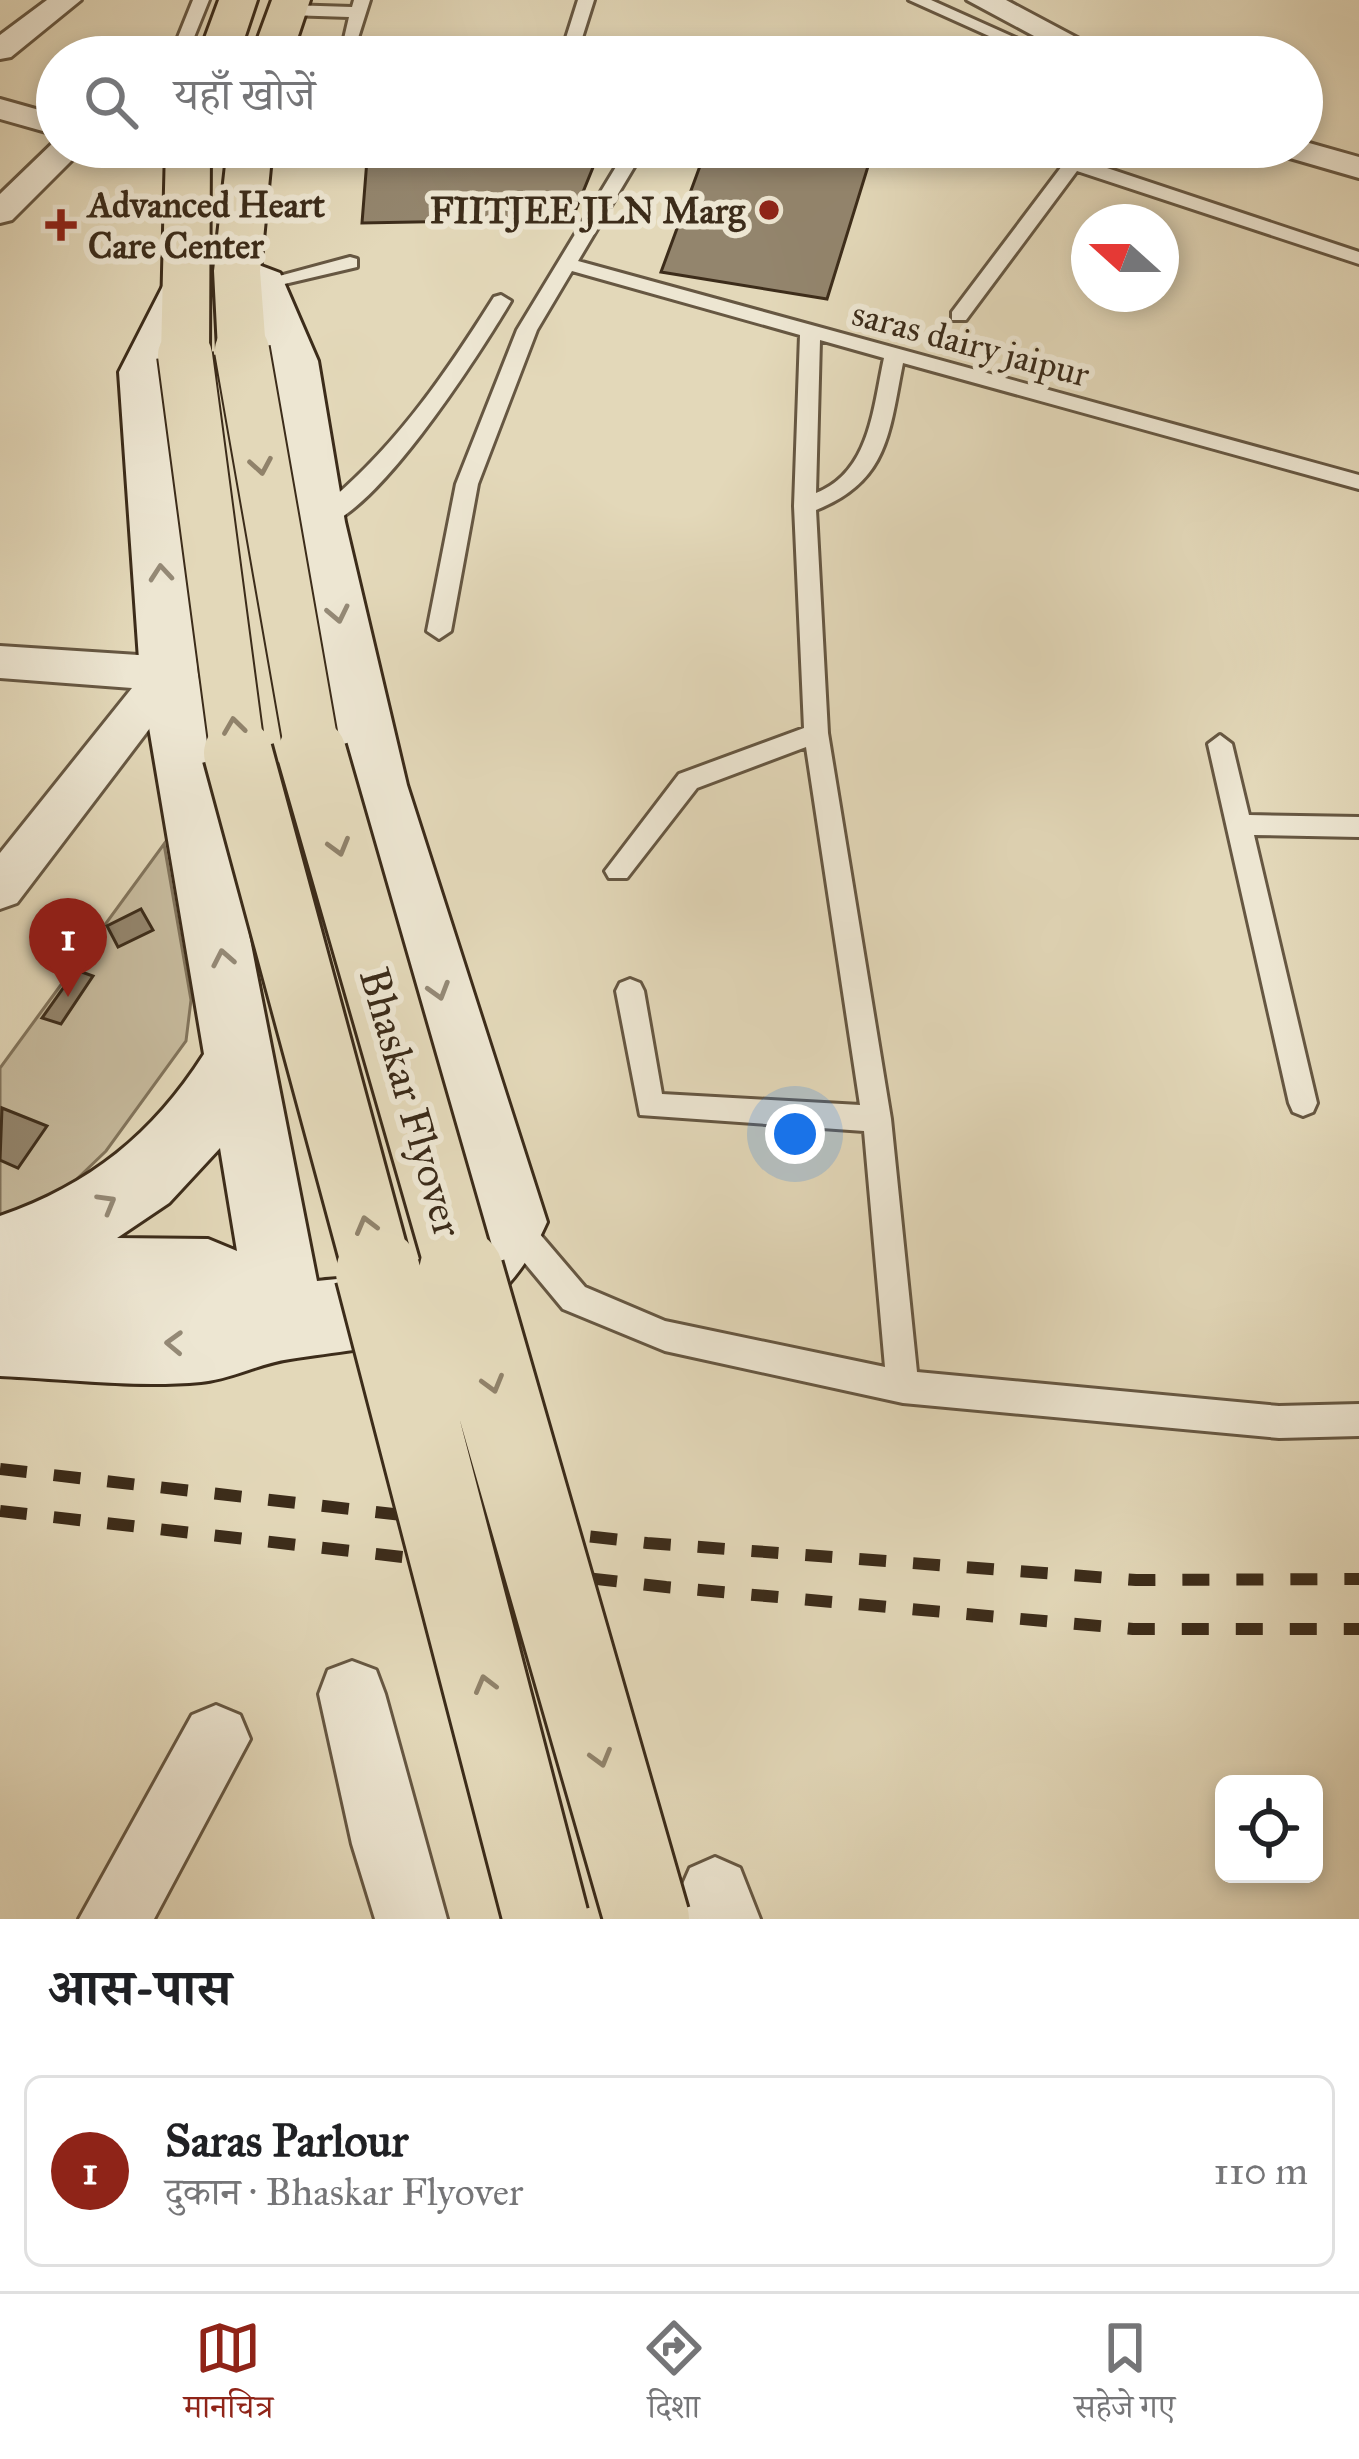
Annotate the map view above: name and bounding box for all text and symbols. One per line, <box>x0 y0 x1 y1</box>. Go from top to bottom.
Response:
search box <box>36 36 1323 168</box>
text: यहाँ खोजें <box>174 67 315 122</box>
icon: search <box>78 69 144 135</box>
place label: Advanced Heart Care Center <box>86 183 325 268</box>
place label: FIITJEE JLN Marg <box>430 189 746 233</box>
marker: FIITJEE JLN Marg <box>756 197 782 223</box>
north arrow <box>1071 204 1179 312</box>
marker: Advanced Heart Care Center <box>45 209 77 241</box>
street label: saras dairy jaipur <box>847 291 1095 397</box>
one-way arrow <box>248 455 273 475</box>
one-way arrow <box>148 563 174 582</box>
one-way arrow <box>324 604 349 624</box>
one-way arrow <box>222 717 248 736</box>
one-way arrow <box>325 836 350 857</box>
pin: 1 <box>29 898 107 997</box>
one-way arrow <box>211 948 237 968</box>
street label: Bhaskar Flyover <box>348 962 474 1243</box>
one-way arrow <box>425 979 450 1000</box>
your location <box>765 1104 825 1164</box>
one-way arrow <box>94 1195 115 1218</box>
one-way arrow <box>355 1215 380 1236</box>
one-way arrow <box>164 1331 183 1357</box>
one-way arrow <box>479 1372 504 1393</box>
one-way arrow <box>474 1674 499 1694</box>
one-way arrow <box>586 1748 611 1768</box>
map controls <box>1215 1775 1323 1883</box>
button: locate <box>1215 1775 1323 1883</box>
text: आस-पास <box>48 1957 231 2019</box>
text: Saras Parlour <box>165 2113 408 2168</box>
text: 1 <box>82 2147 98 2195</box>
text: 110 m <box>1213 2147 1308 2195</box>
text: दुकान · Bhaskar Flyover <box>165 2168 524 2216</box>
tab: मानचित्र <box>184 2315 273 2439</box>
tab: दिशा <box>641 2315 707 2439</box>
tab: सहेजे गए <box>1074 2315 1175 2439</box>

